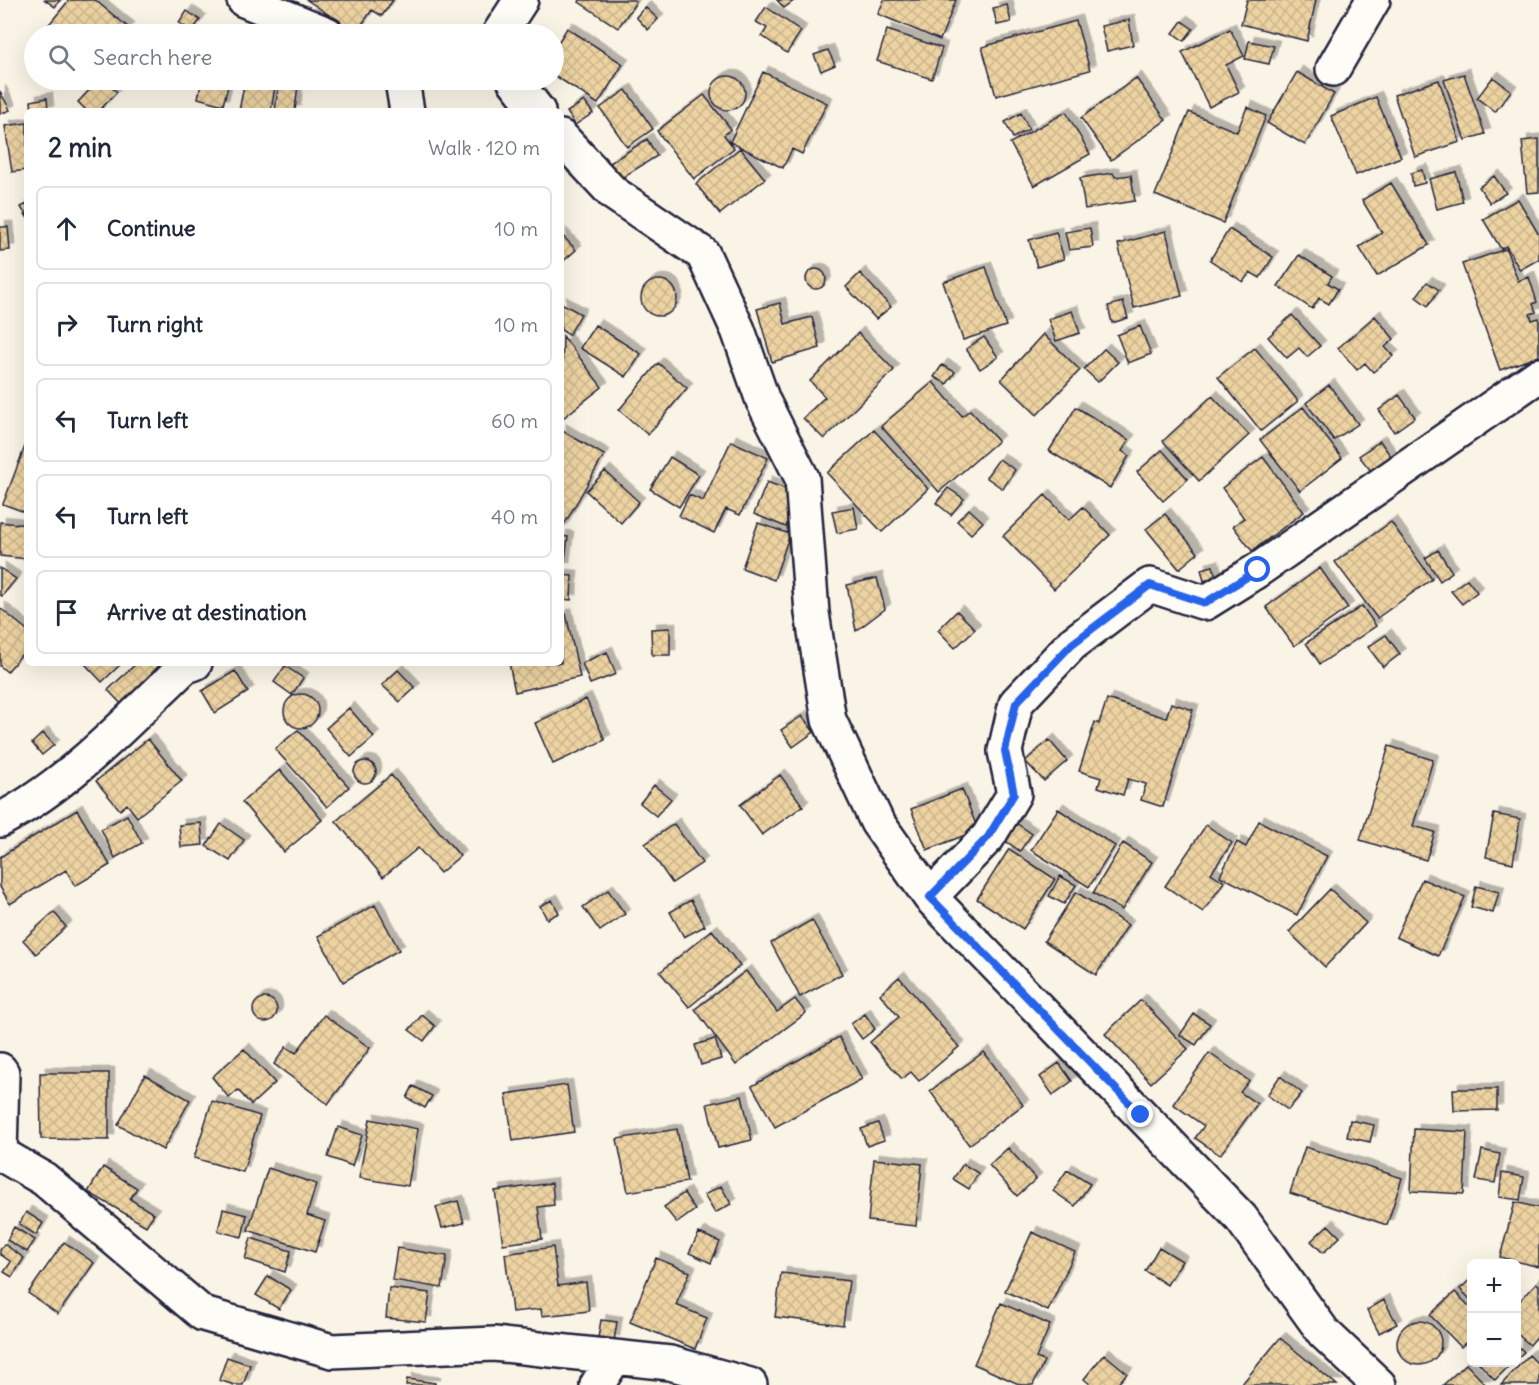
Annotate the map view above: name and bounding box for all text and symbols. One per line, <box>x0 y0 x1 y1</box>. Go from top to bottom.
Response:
search box <box>24 24 564 90</box>
icon: search <box>45 41 78 74</box>
text: Search here <box>93 43 212 71</box>
text: 2 min <box>48 131 112 164</box>
text: Walk · 120 m <box>428 135 540 160</box>
icon: ahead <box>50 212 83 245</box>
text: Continue <box>107 214 196 242</box>
text: 10 m <box>495 216 538 241</box>
icon: right <box>50 308 83 341</box>
text: Turn right <box>107 310 203 338</box>
text: 10 m <box>495 312 538 337</box>
icon: left <box>50 404 83 437</box>
text: Turn left <box>107 406 188 434</box>
text: 60 m <box>491 408 538 433</box>
icon: left <box>50 500 83 533</box>
text: Turn left <box>107 502 188 530</box>
text: 40 m <box>491 504 538 529</box>
route start <box>1244 556 1270 582</box>
icon: arrive <box>50 596 83 629</box>
text: Arrive at destination <box>107 598 307 626</box>
route end <box>1127 1101 1153 1127</box>
map controls <box>1467 1259 1521 1367</box>
button: + <box>1467 1259 1521 1313</box>
button: − <box>1467 1313 1521 1367</box>

